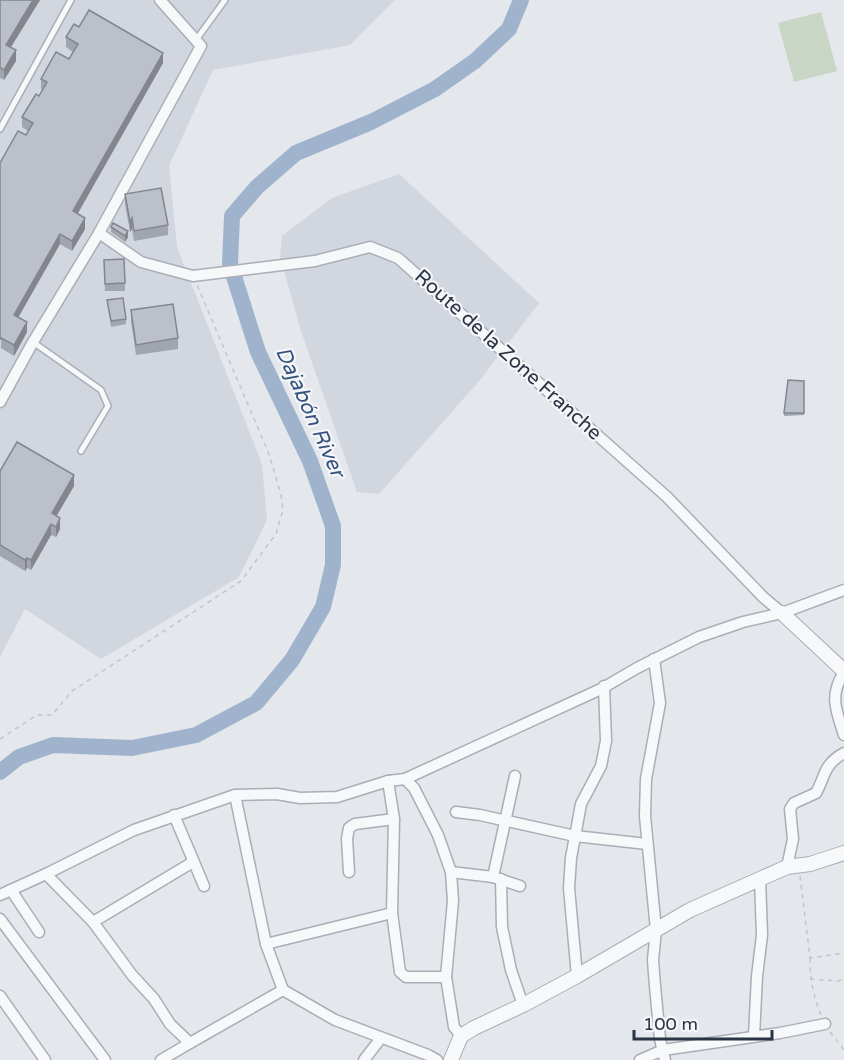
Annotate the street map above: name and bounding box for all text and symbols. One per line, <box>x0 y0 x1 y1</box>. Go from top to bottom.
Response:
street label: Route de la Zone Franche <box>409 265 607 445</box>
water label: Dajabón River <box>270 343 351 484</box>
scale bar <box>634 1003 772 1041</box>
text: 100 m <box>643 1013 698 1035</box>

